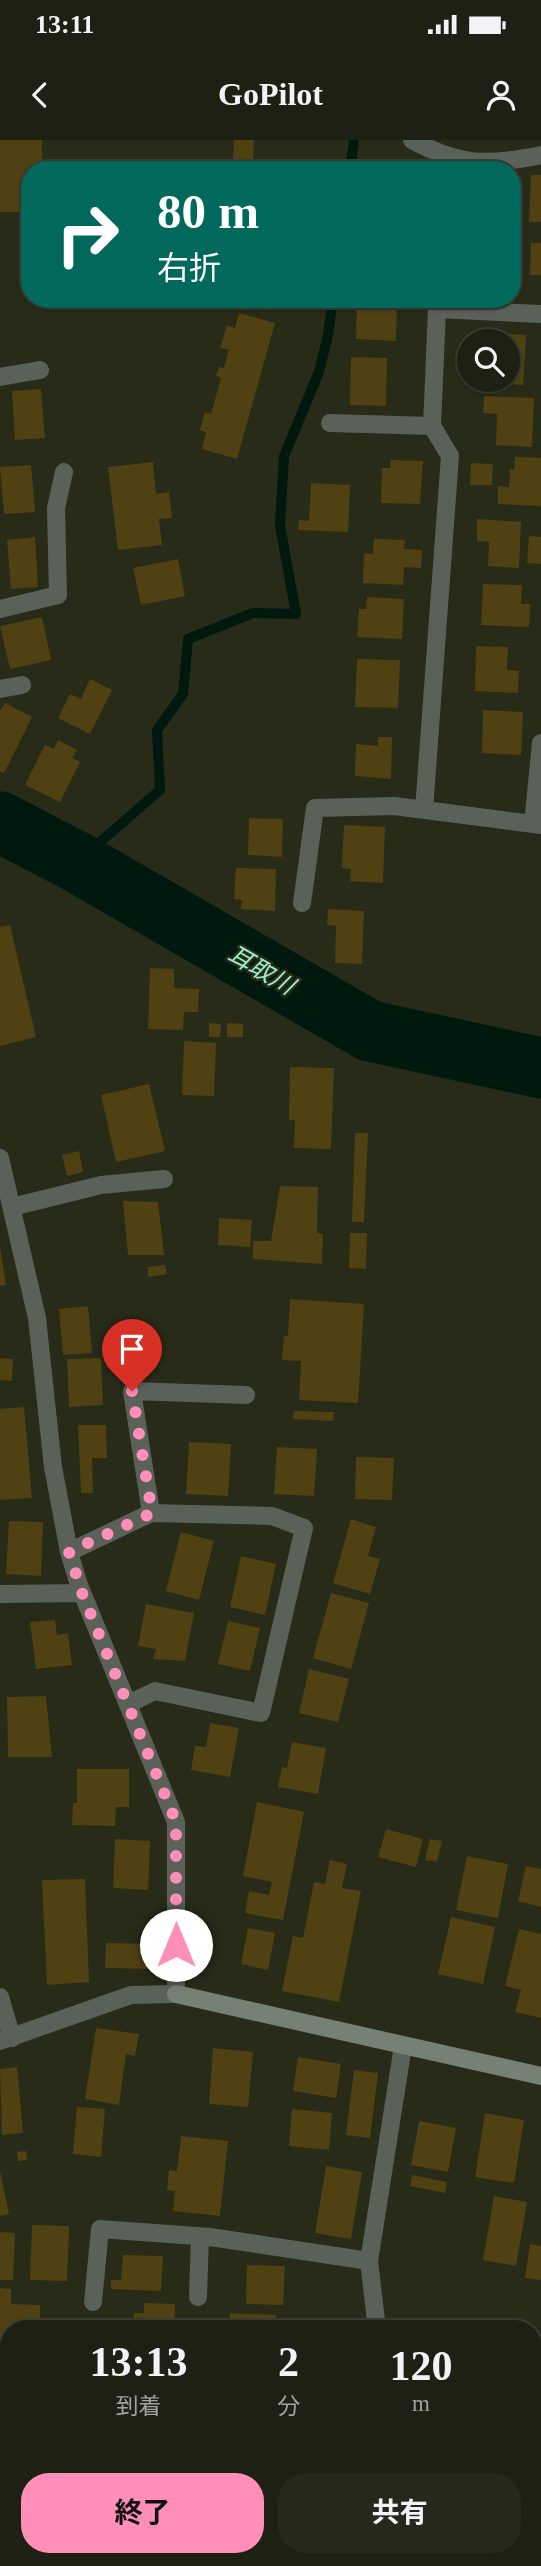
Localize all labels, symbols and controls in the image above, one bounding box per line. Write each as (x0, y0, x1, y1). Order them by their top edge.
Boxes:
text: 13:11 (35, 10, 94, 39)
icon: back (21, 76, 59, 114)
text: GoPilot (218, 76, 323, 112)
icon: person (482, 76, 520, 114)
text: 80 m (157, 184, 259, 239)
icon: right (42, 189, 133, 280)
text: 右折 (157, 250, 221, 286)
map controls (457, 329, 520, 392)
button: search (457, 329, 520, 392)
water label: 耳取川 (223, 941, 301, 1001)
pin (102, 1319, 162, 1391)
icon: arrive (113, 1330, 151, 1368)
position arrow (139, 1908, 213, 1982)
text: 13:13 (90, 2339, 188, 2385)
text: 2 (278, 2339, 299, 2385)
text: 120 (390, 2343, 453, 2389)
text: m (412, 2391, 430, 2416)
text: 到着 (116, 2394, 162, 2419)
text: 分 (277, 2394, 300, 2419)
button: 終了 (21, 2473, 264, 2553)
button: 共有 (278, 2473, 521, 2553)

